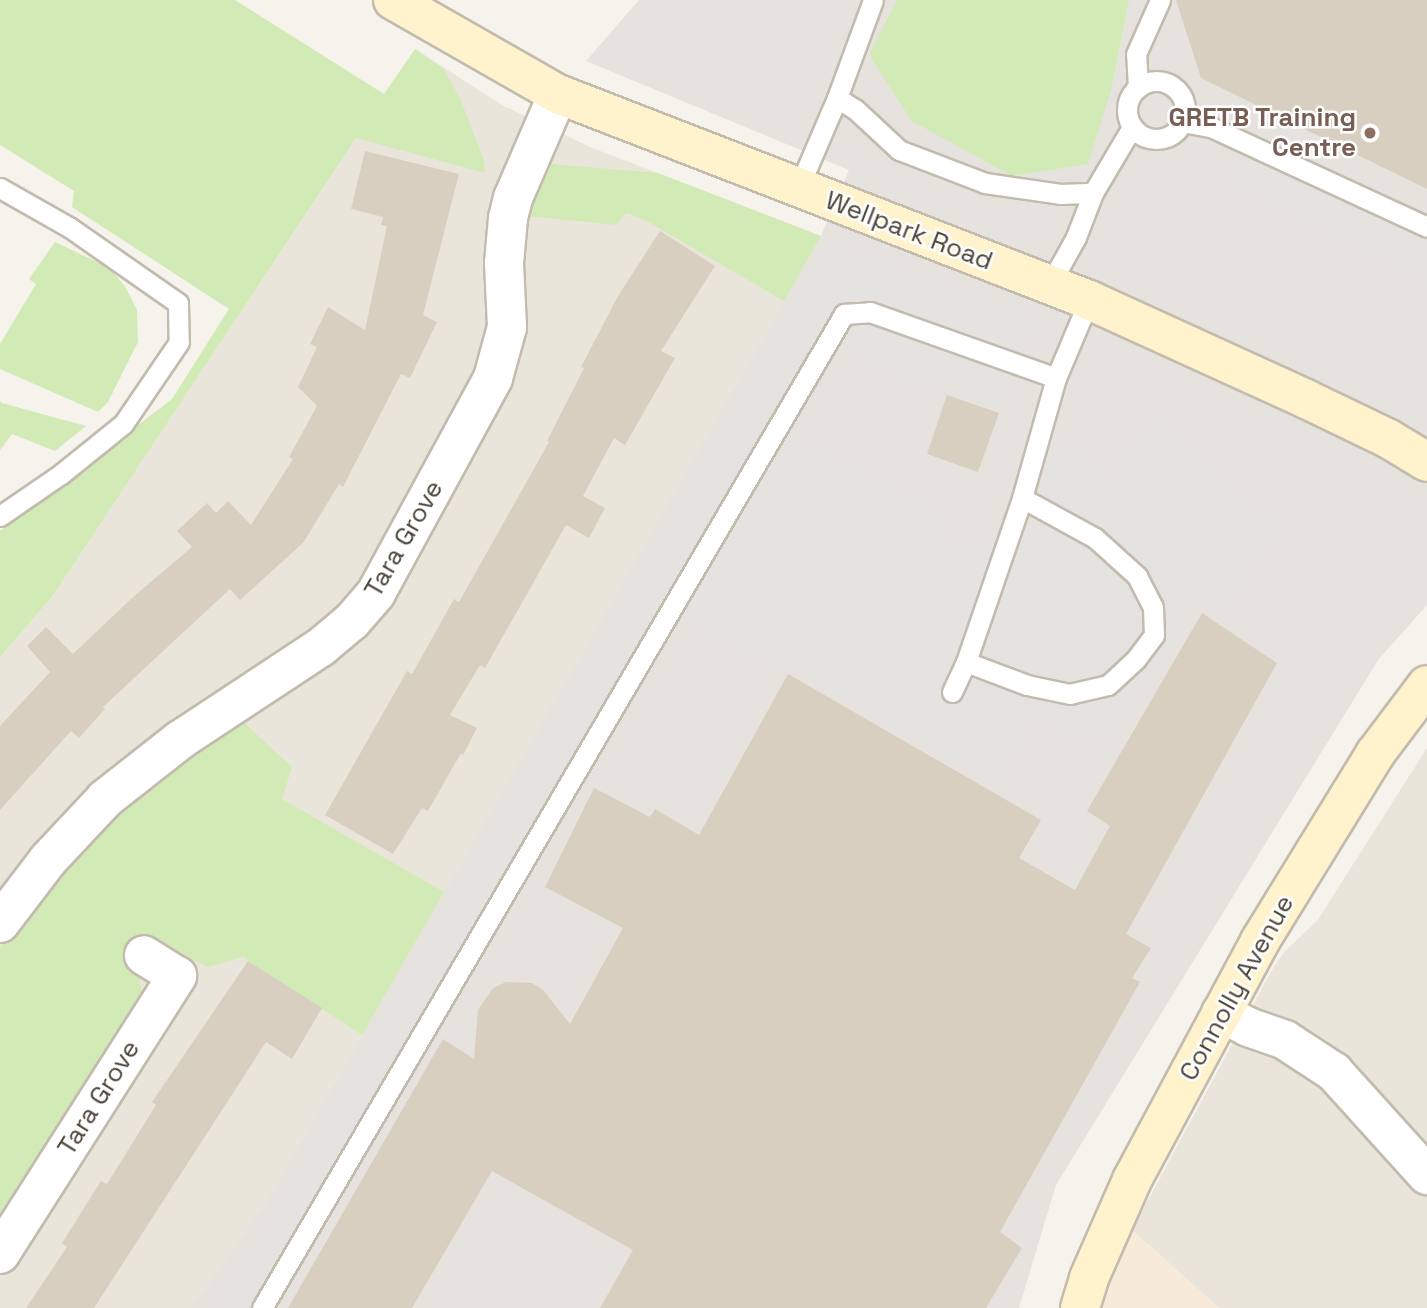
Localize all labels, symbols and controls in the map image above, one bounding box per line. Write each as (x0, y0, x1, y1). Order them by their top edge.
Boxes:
place label: GRETB Training Centre (1168, 102, 1356, 164)
marker: GRETB Training Centre (1362, 125, 1378, 141)
street label: Wellpark Road (821, 185, 997, 277)
street label: Tara Grove (358, 475, 450, 603)
street label: Connolly Avenue (1173, 890, 1301, 1086)
street label: Tara Grove (51, 1035, 147, 1161)

